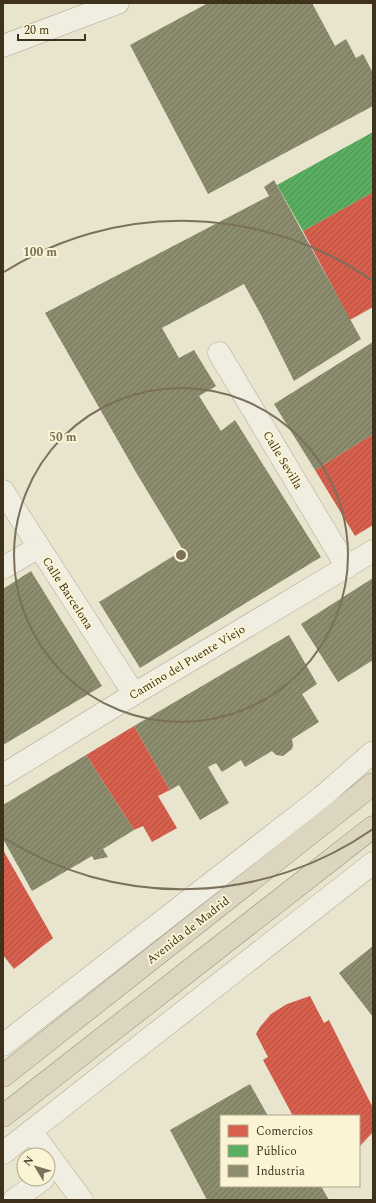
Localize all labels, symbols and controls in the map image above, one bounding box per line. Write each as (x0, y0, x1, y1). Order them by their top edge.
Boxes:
scale bar (18, 16, 85, 42)
text: 20 m (24, 21, 49, 40)
text: 100 m (23, 243, 57, 262)
street label: Calle Sevilla (258, 427, 308, 493)
text: 50 m (49, 428, 77, 447)
centre of rings (174, 548, 188, 562)
street label: Calle Barcelona (37, 553, 98, 633)
street label: Camino del Puente Viejo (125, 620, 249, 705)
street label: Avenida de Madrid (143, 892, 234, 969)
legend (220, 1115, 360, 1187)
text: Comercios (256, 1122, 313, 1141)
text: Público (256, 1142, 297, 1161)
north arrow (16, 1147, 56, 1187)
text: N (19, 1152, 38, 1170)
text: Industria (256, 1162, 305, 1181)

